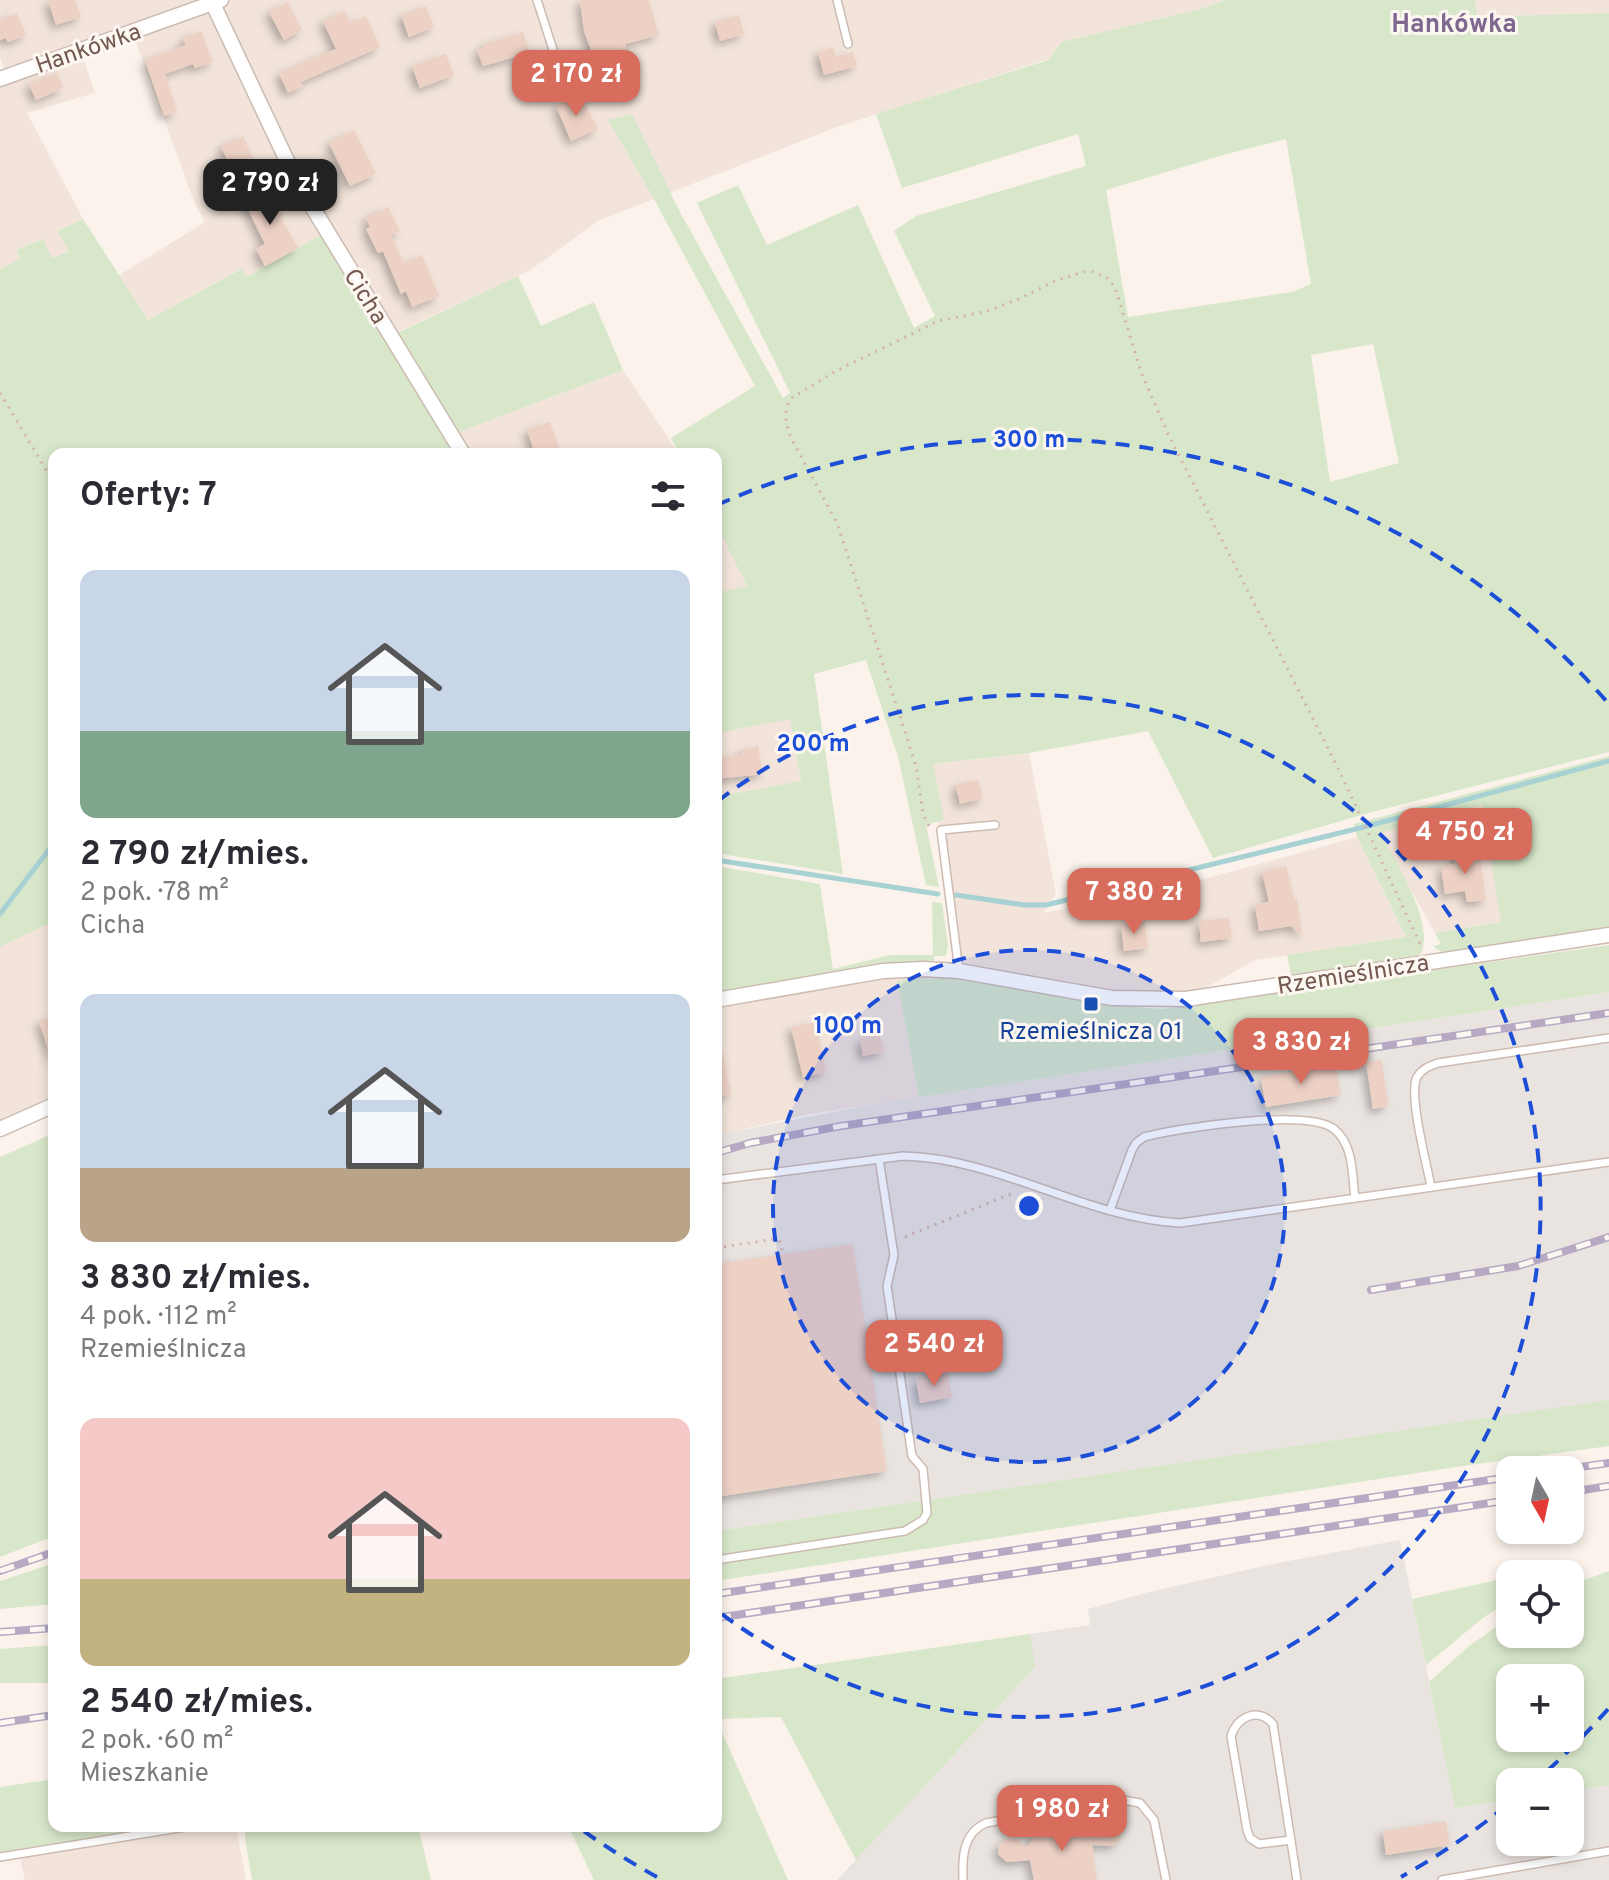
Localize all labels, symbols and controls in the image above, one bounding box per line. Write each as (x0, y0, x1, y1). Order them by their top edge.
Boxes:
district label: Hankówka (1391, 9, 1517, 42)
street label: Hankówka (32, 18, 145, 82)
pin: 2 170 zł (493, 50, 659, 118)
text: 2 170 zł (530, 59, 622, 92)
pin: 2 790 zł (187, 159, 353, 227)
text: 2 790 zł (221, 168, 319, 201)
street label: Cicha (336, 264, 393, 330)
text: 300 m (993, 426, 1065, 456)
icon: filters (646, 474, 690, 518)
text: Oferty: 7 (80, 475, 217, 518)
icon: home (313, 622, 457, 766)
text: 200 m (776, 730, 850, 760)
pin: 4 750 zł (1382, 808, 1548, 876)
text: 4 750 zł (1416, 817, 1514, 850)
text: 2 790 zł/mies. (80, 834, 309, 877)
pin: 7 380 zł (1051, 868, 1217, 936)
text: 2 pok. · 78 m² (80, 877, 229, 910)
text: 7 380 zł (1085, 877, 1183, 910)
text: Cicha (80, 910, 145, 943)
street label: Rzemieślnicza (1275, 949, 1431, 1003)
marker: Rzemieślnicza 01 (1082, 995, 1100, 1013)
text: 100 m (814, 1012, 882, 1042)
place label: Rzemieślnicza 01 (999, 1018, 1183, 1048)
pin: 3 830 zł (1218, 1018, 1384, 1086)
text: 3 830 zł (1252, 1027, 1350, 1060)
icon: home (313, 1046, 457, 1190)
centre of rings (1015, 1192, 1043, 1220)
text: 3 830 zł/mies. (80, 1258, 310, 1301)
text: 4 pok. · 112 m² (80, 1301, 237, 1334)
pin: 2 540 zł (851, 1320, 1017, 1388)
text: 2 540 zł (884, 1329, 984, 1362)
text: Rzemieślnicza (80, 1334, 246, 1367)
north arrow (1496, 1456, 1584, 1544)
map controls (1496, 1456, 1584, 1856)
icon: home (313, 1470, 457, 1614)
button: locate (1496, 1560, 1584, 1648)
button: + (1496, 1664, 1584, 1752)
text: 2 540 zł/mies. (80, 1682, 313, 1725)
text: 2 pok. · 60 m² (80, 1725, 233, 1758)
text: Mieszkanie (80, 1758, 209, 1791)
button: − (1496, 1768, 1584, 1856)
pin: 1 980 zł (979, 1785, 1145, 1853)
text: 1 980 zł (1015, 1794, 1109, 1827)

